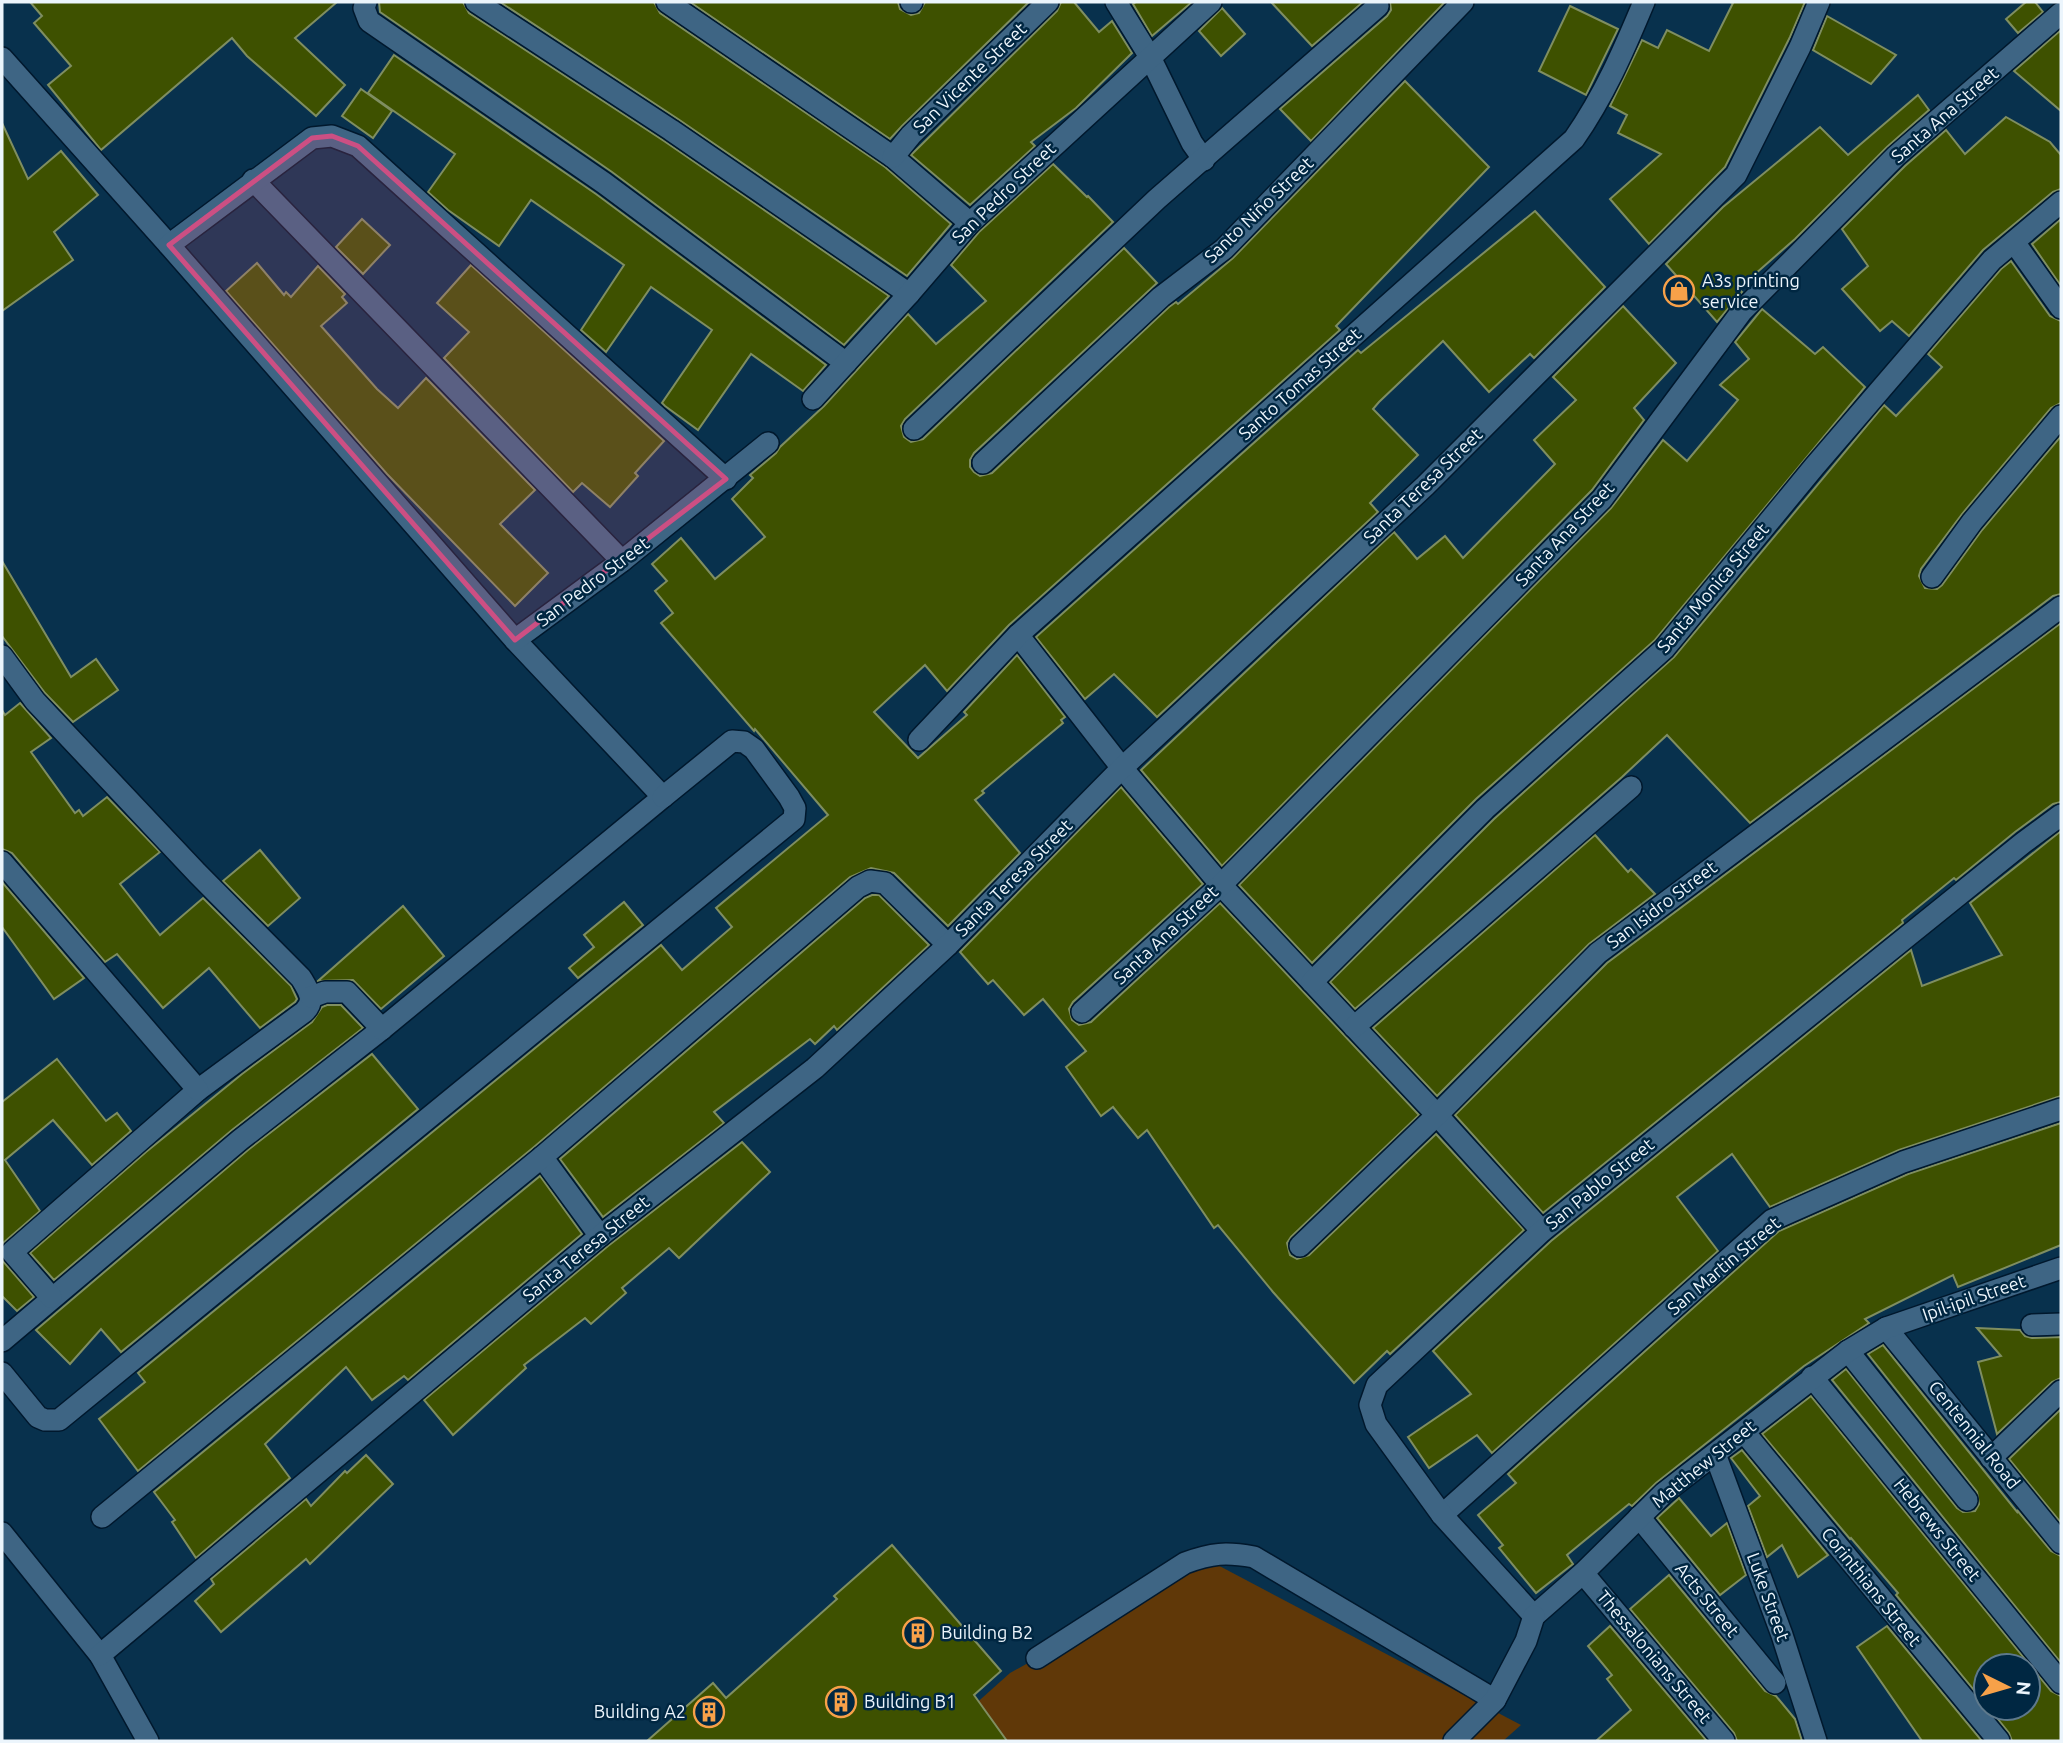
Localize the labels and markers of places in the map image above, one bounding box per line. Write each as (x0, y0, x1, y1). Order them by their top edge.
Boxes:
place label: A3s printing service (1702, 270, 1800, 311)
shop icon: A3s printing service (1662, 274, 1696, 308)
building icon: Building B2 (901, 1616, 935, 1650)
place label: Building B2 (941, 1622, 1033, 1642)
building icon: Building B1 (824, 1685, 858, 1719)
place label: Building B1 (864, 1691, 956, 1711)
building icon: Building A2 (692, 1695, 726, 1729)
place label: Building A2 (594, 1701, 686, 1721)

